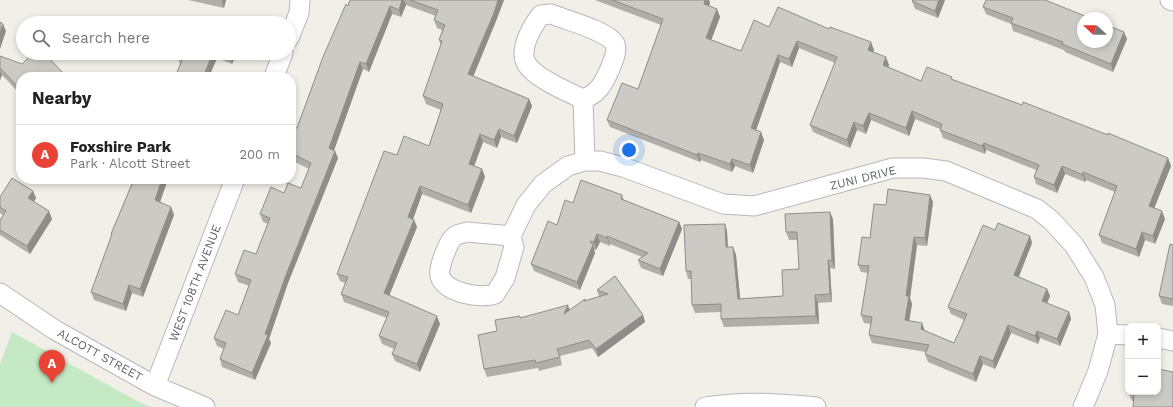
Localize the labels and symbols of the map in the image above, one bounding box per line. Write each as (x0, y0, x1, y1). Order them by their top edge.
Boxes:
north arrow (1077, 12, 1113, 48)
your location (619, 140, 639, 160)
street label: ZUNI DRIVE (828, 163, 898, 193)
street label: WEST 108TH AVENUE (166, 222, 224, 343)
street label: ALCOTT STREET (55, 326, 145, 384)
pin: A (39, 350, 65, 383)

